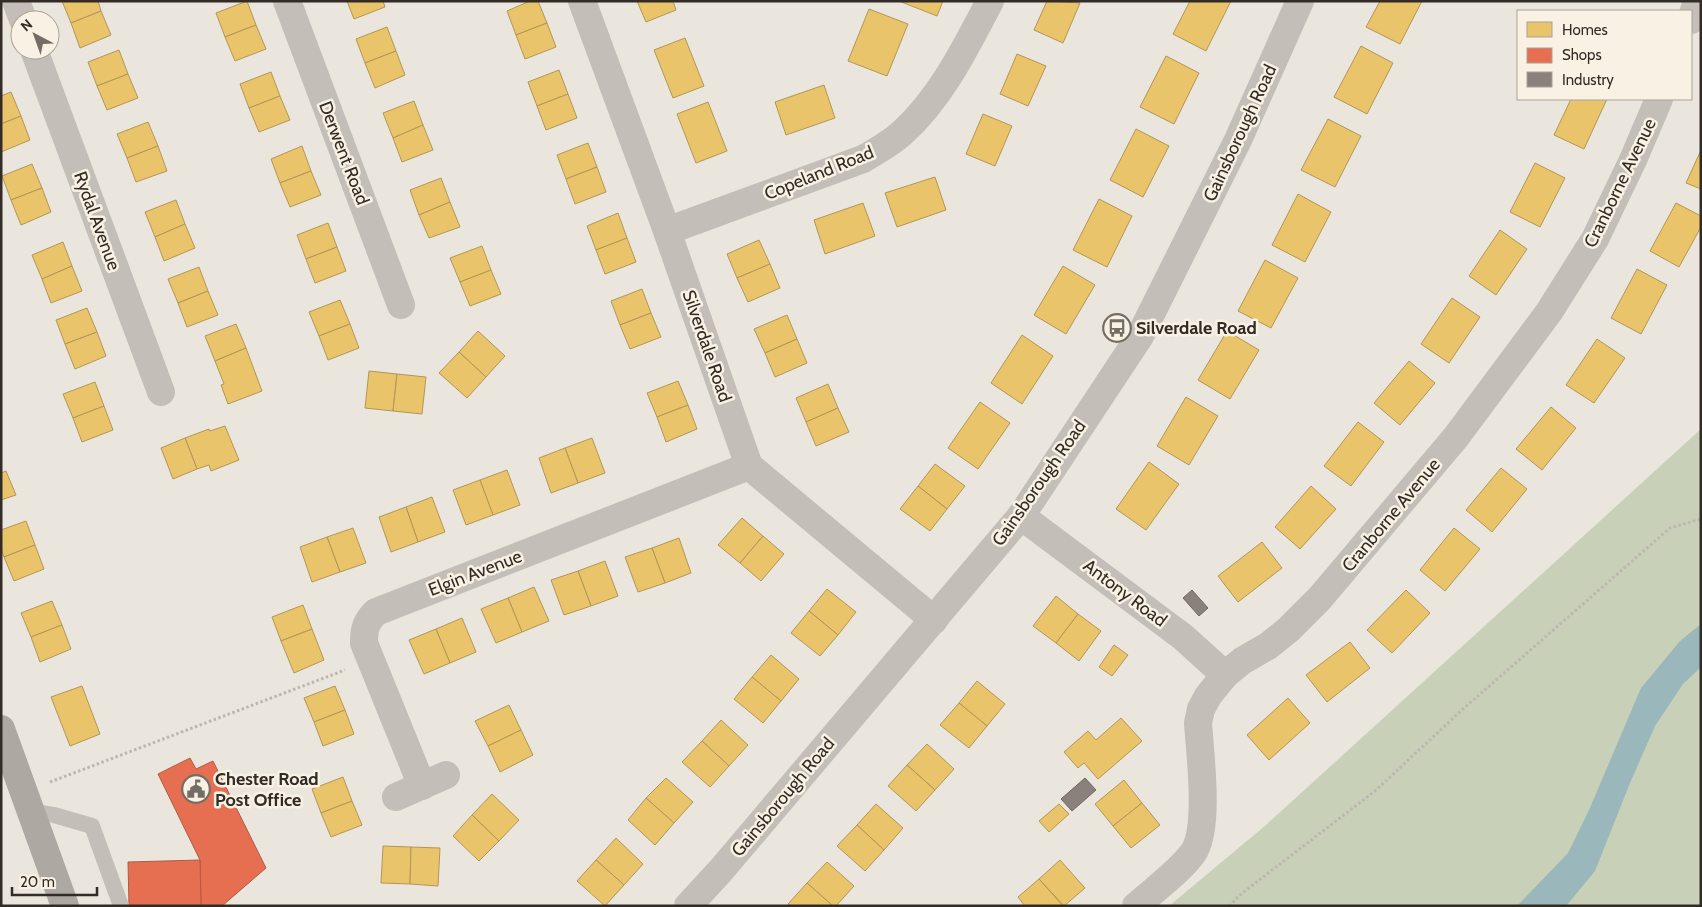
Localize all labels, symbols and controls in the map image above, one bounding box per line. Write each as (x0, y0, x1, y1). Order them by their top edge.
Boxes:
north arrow (10, 10, 60, 60)
legend (1517, 10, 1692, 100)
text: N (17, 15, 36, 35)
text: Homes (1562, 21, 1608, 39)
text: Shops (1562, 46, 1602, 64)
street label: Gainsborough Road (1199, 61, 1281, 205)
text: Industry (1562, 71, 1614, 89)
street label: Derwent Road (314, 98, 374, 208)
street label: Cranborne Avenue (1579, 115, 1661, 251)
street label: Copeland Road (761, 141, 877, 205)
street label: Rydal Avenue (69, 169, 125, 273)
street label: Silverdale Road (678, 287, 736, 405)
bus stop icon: Silverdale Road (1102, 313, 1132, 343)
place label: Silverdale Road (1136, 317, 1257, 339)
street label: Gainsborough Road (987, 416, 1091, 550)
street label: Cranborne Avenue (1337, 454, 1445, 576)
street label: Elgin Avenue (425, 545, 525, 601)
street label: Antony Road (1079, 554, 1171, 632)
street label: Gainsborough Road (727, 733, 839, 861)
place label: Chester Road Post Office (215, 768, 319, 811)
public building icon: Chester Road Post Office (181, 774, 211, 804)
scale bar (12, 864, 98, 896)
text: 20 m (20, 873, 55, 891)

